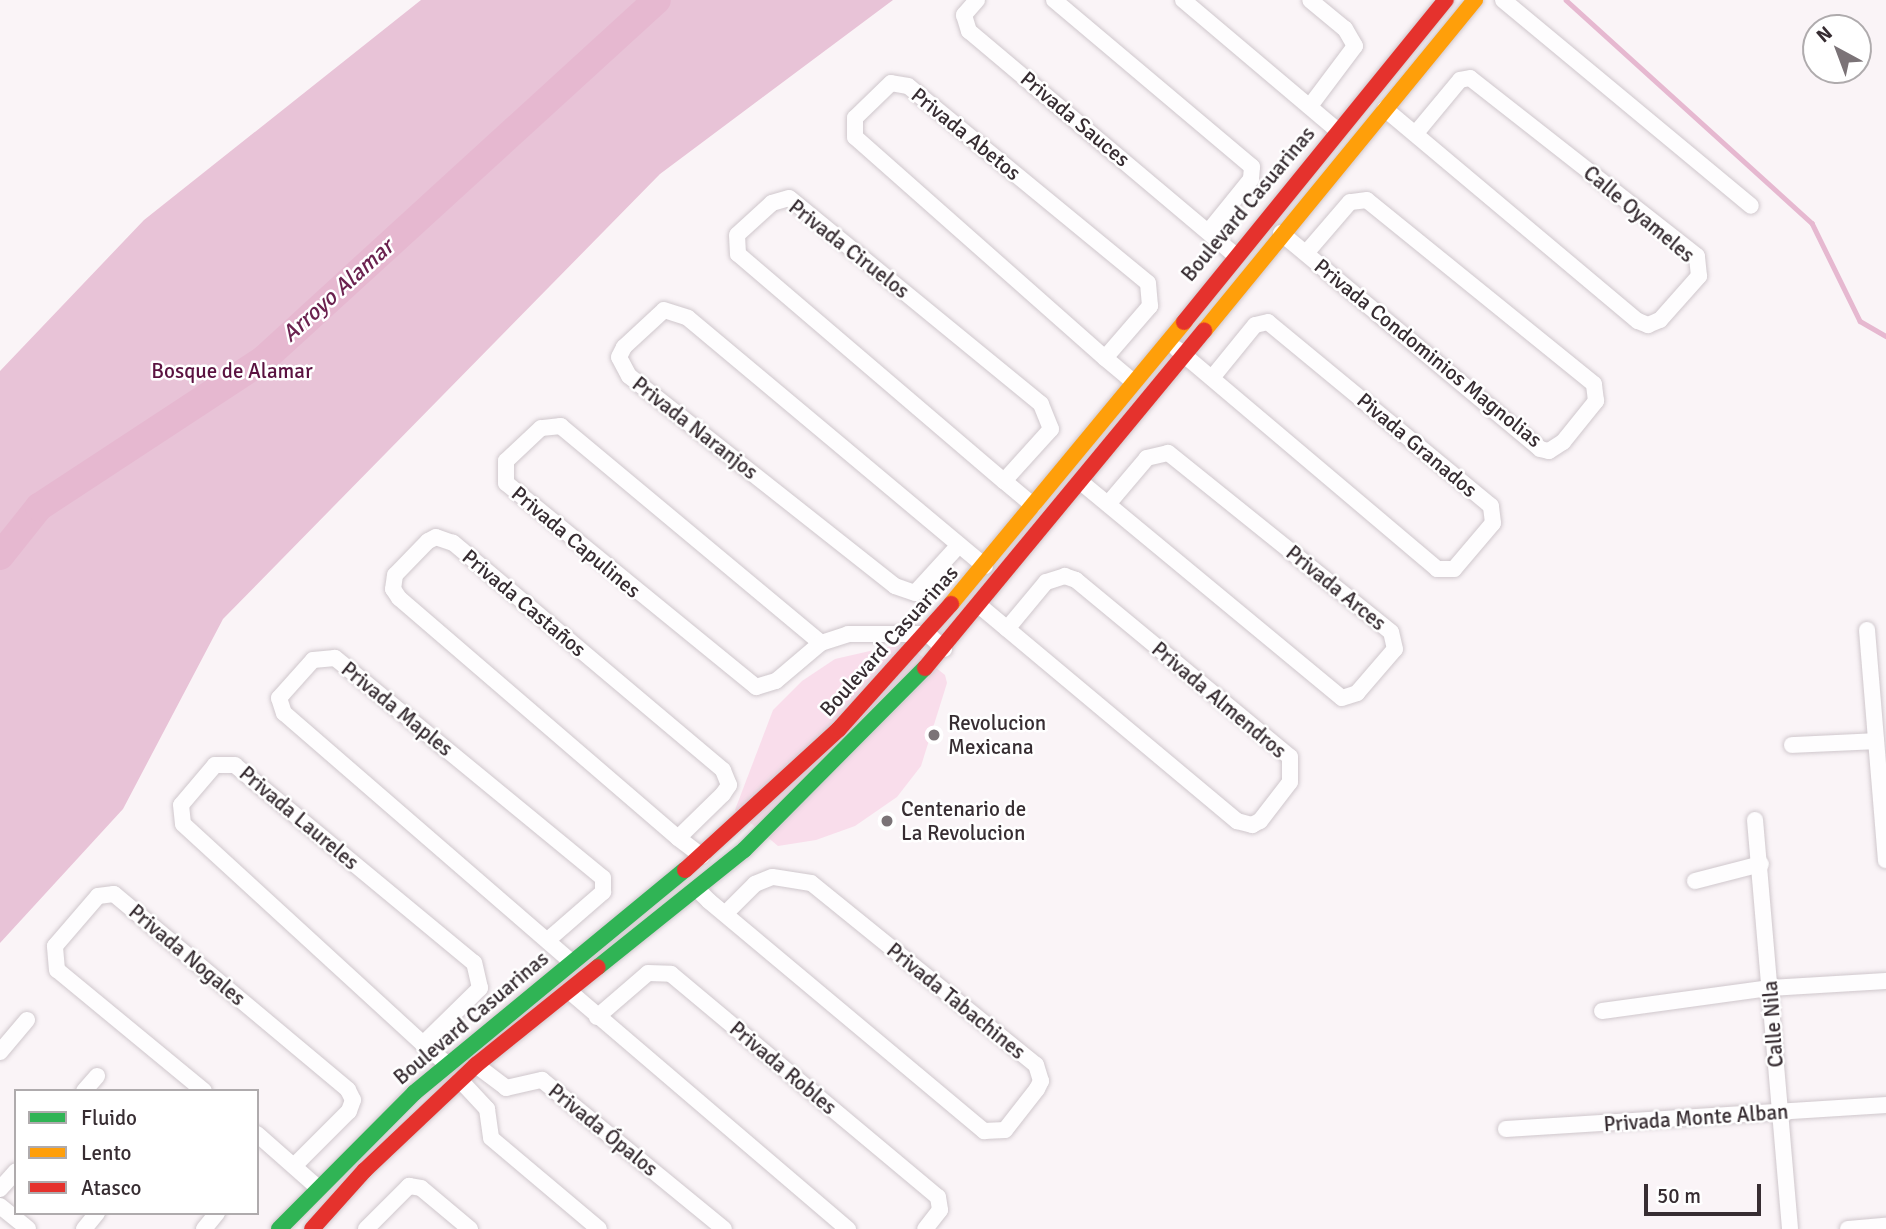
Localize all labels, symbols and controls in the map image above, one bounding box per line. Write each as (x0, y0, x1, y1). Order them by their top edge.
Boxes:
north arrow (1802, 14, 1872, 84)
text: N (1812, 21, 1837, 48)
street label: Privada Sauces (1015, 66, 1135, 172)
street label: Privada Abetos (906, 82, 1026, 186)
street label: Boulevard Casuarinas (1176, 121, 1320, 287)
street label: Calle Oyameles (1578, 160, 1700, 268)
street label: Privada Ciruelos (784, 194, 914, 304)
water label: Arroyo Alamar (277, 234, 399, 348)
street label: Privada Condominios Magnolias (1309, 253, 1547, 453)
park label: Bosque de Alamar (151, 358, 313, 384)
street label: Privada Naranjos (627, 371, 763, 485)
street label: Pivada Granados (1352, 388, 1482, 502)
street label: Privada Capulines (506, 481, 646, 603)
street label: Privada Arces (1281, 540, 1391, 636)
street label: Privada Castaños (457, 544, 591, 662)
street label: Boulevard Casuarinas (815, 560, 963, 722)
street label: Privada Almendros (1147, 636, 1291, 764)
street label: Privada Maples (336, 656, 458, 762)
place label: Revolucion Mexicana (948, 710, 1046, 760)
marker: Revolucion Mexicana (926, 727, 942, 743)
street label: Privada Laureles (234, 761, 364, 875)
place label: Centenario de La Revolucion (901, 796, 1026, 846)
marker: Centenario de La Revolucion (879, 813, 895, 829)
street label: Privada Nogales (124, 899, 250, 1011)
street label: Privada Tabachines (882, 937, 1030, 1065)
street label: Boulevard Casuarinas (388, 946, 554, 1090)
street label: Calle Nila (1757, 980, 1789, 1068)
street label: Privada Robles (724, 1016, 842, 1120)
street label: Privada Ópalos (543, 1078, 663, 1182)
legend (14, 1089, 259, 1215)
street label: Privada Monte Alban (1603, 1099, 1789, 1137)
text: Fluido (81, 1105, 137, 1131)
text: Lento (81, 1140, 131, 1166)
scale bar (1648, 1170, 1765, 1214)
text: Atasco (81, 1175, 141, 1201)
text: 50 m (1657, 1183, 1701, 1209)

